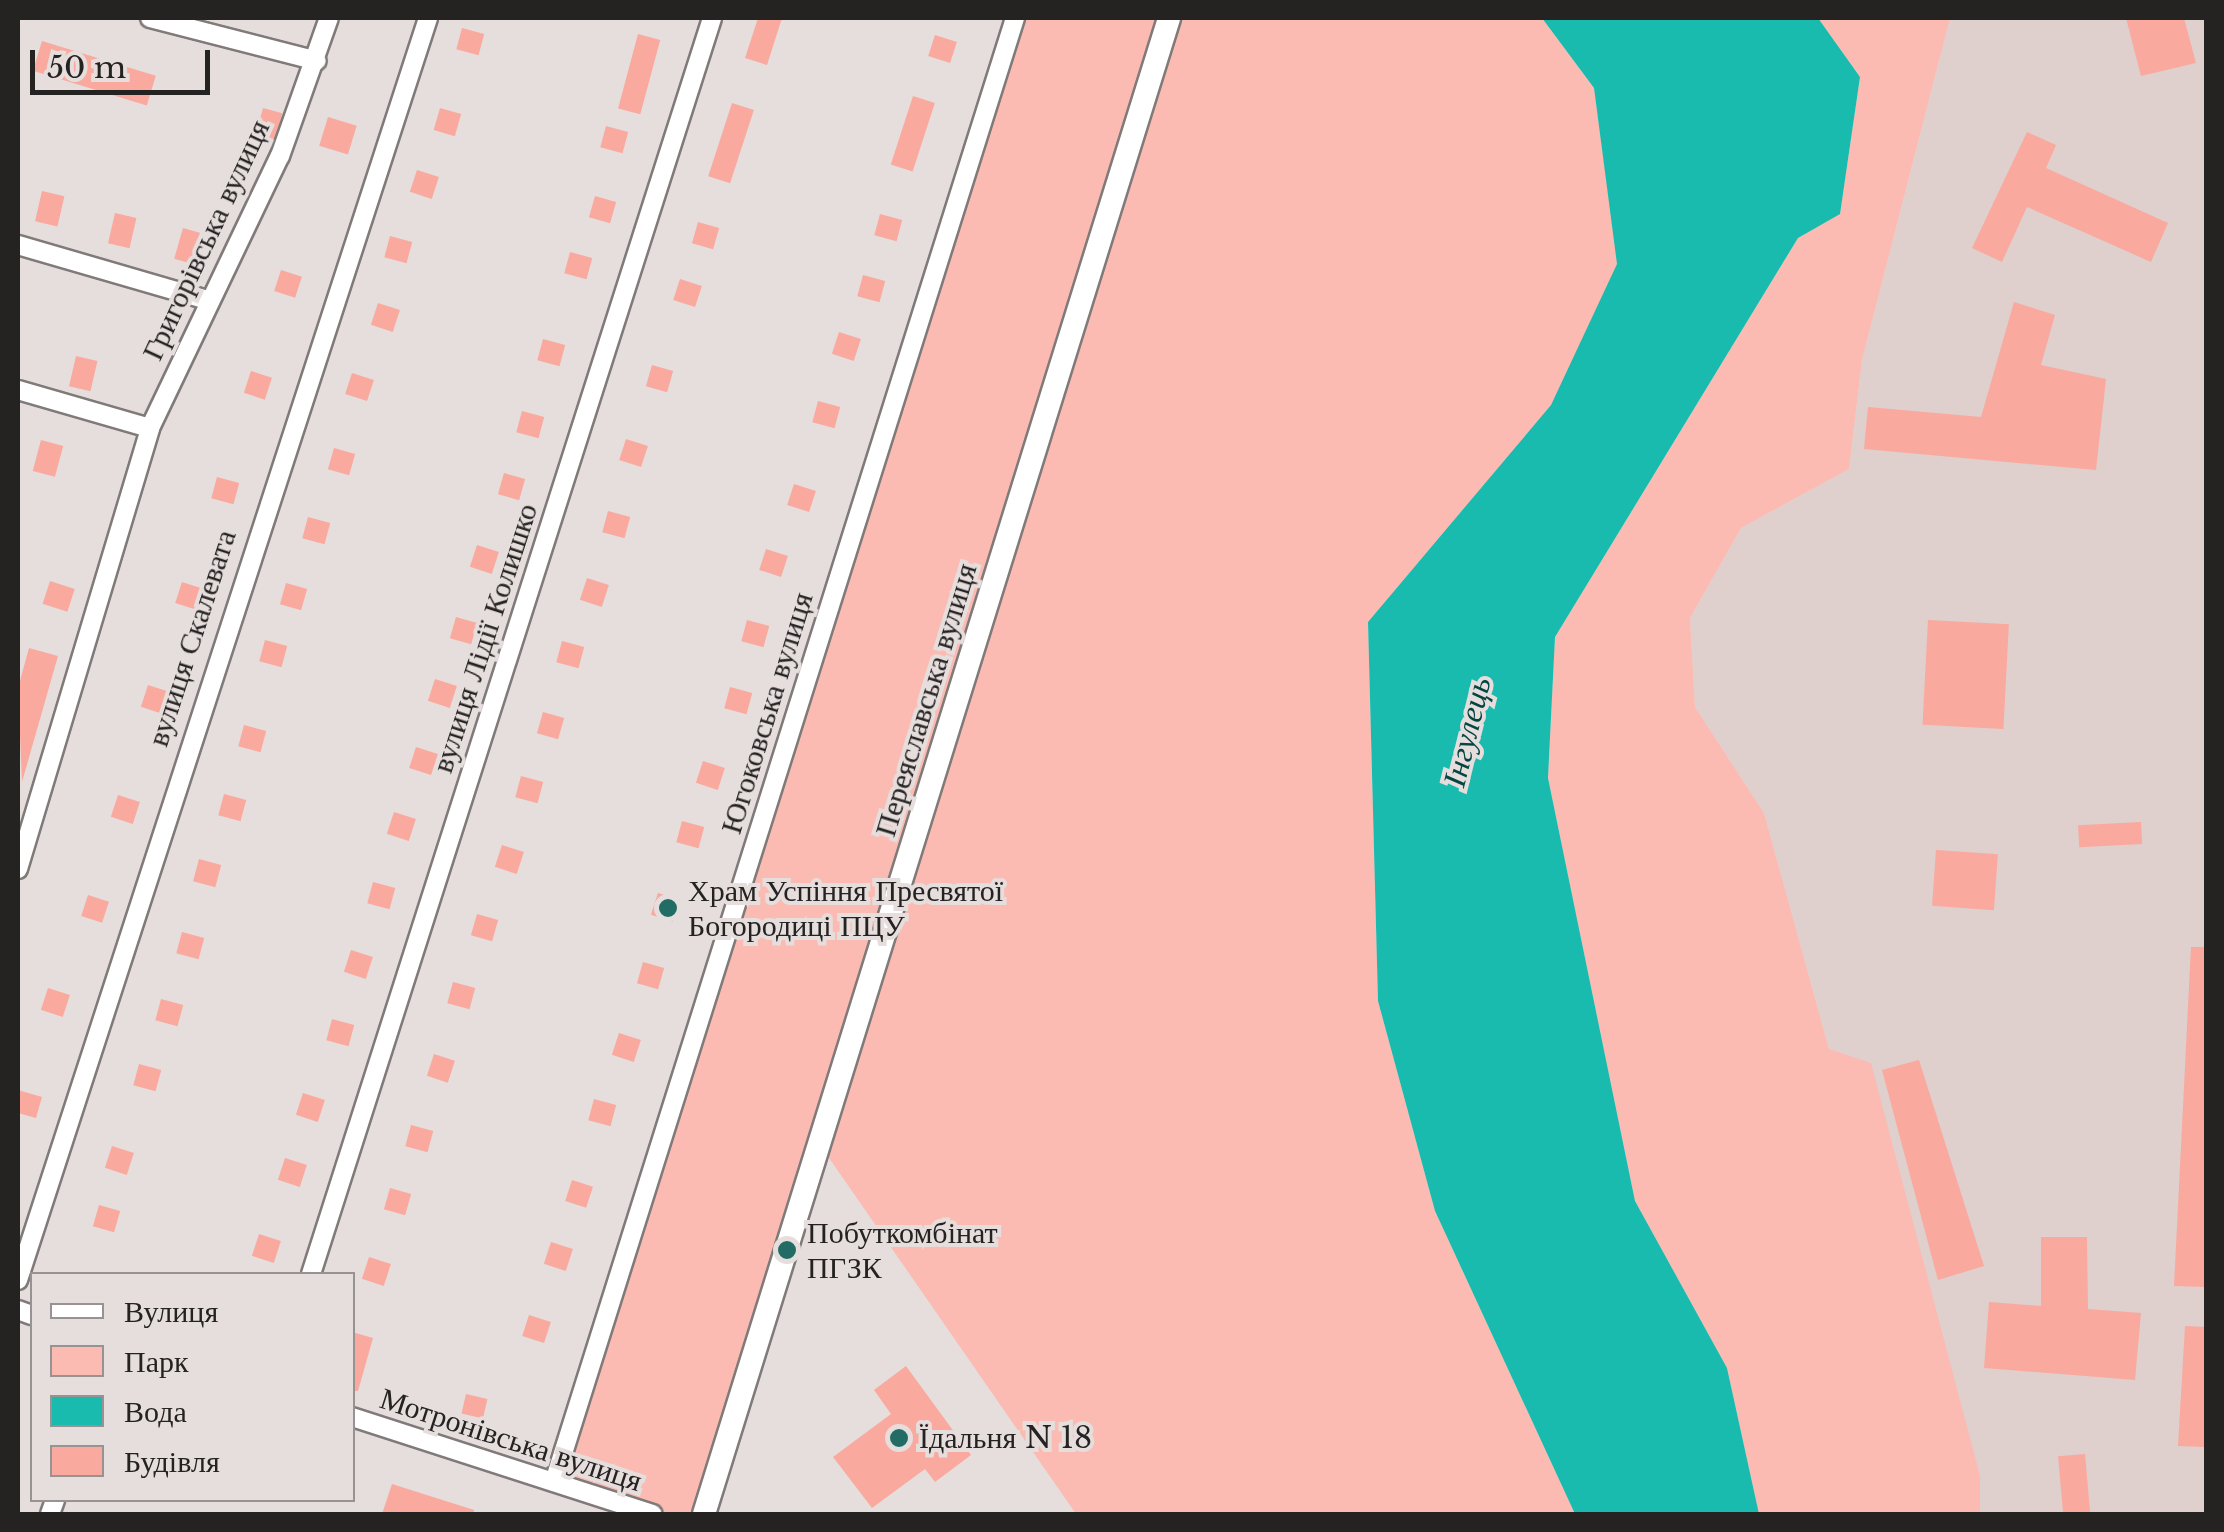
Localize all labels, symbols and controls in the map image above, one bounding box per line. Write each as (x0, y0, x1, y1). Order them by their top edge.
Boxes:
scale bar (35, 30, 215, 92)
text: 50 m (47, 49, 126, 86)
street label: Григорівська вулиця (135, 114, 277, 366)
street label: вулиця Лідії Колишко (424, 499, 546, 777)
street label: вулиця Скалевата (140, 525, 244, 751)
street label: Переяславська вулиця (867, 559, 985, 841)
street label: Югоковська вулиця (713, 588, 821, 838)
water label: Інгулець (1435, 673, 1499, 791)
place label: Храм Успіння Пресвятої Богородиці ПЦУ (688, 873, 1003, 944)
marker: Храм Успіння Пресвятої Богородиці ПЦУ (657, 897, 679, 919)
place label: Побуткомбінат ПГЗК (807, 1215, 998, 1286)
marker: Побуткомбінат ПГЗК (776, 1239, 798, 1261)
legend (30, 1272, 355, 1502)
text: Вулиця (124, 1293, 218, 1330)
text: Парк (124, 1343, 189, 1380)
street label: Мотронівська вулиця (376, 1381, 646, 1499)
text: Вода (124, 1393, 187, 1430)
place label: Їдальня N 18 (919, 1420, 1092, 1456)
marker: Їдальня N 18 (888, 1427, 910, 1449)
text: Будівля (124, 1443, 220, 1480)

